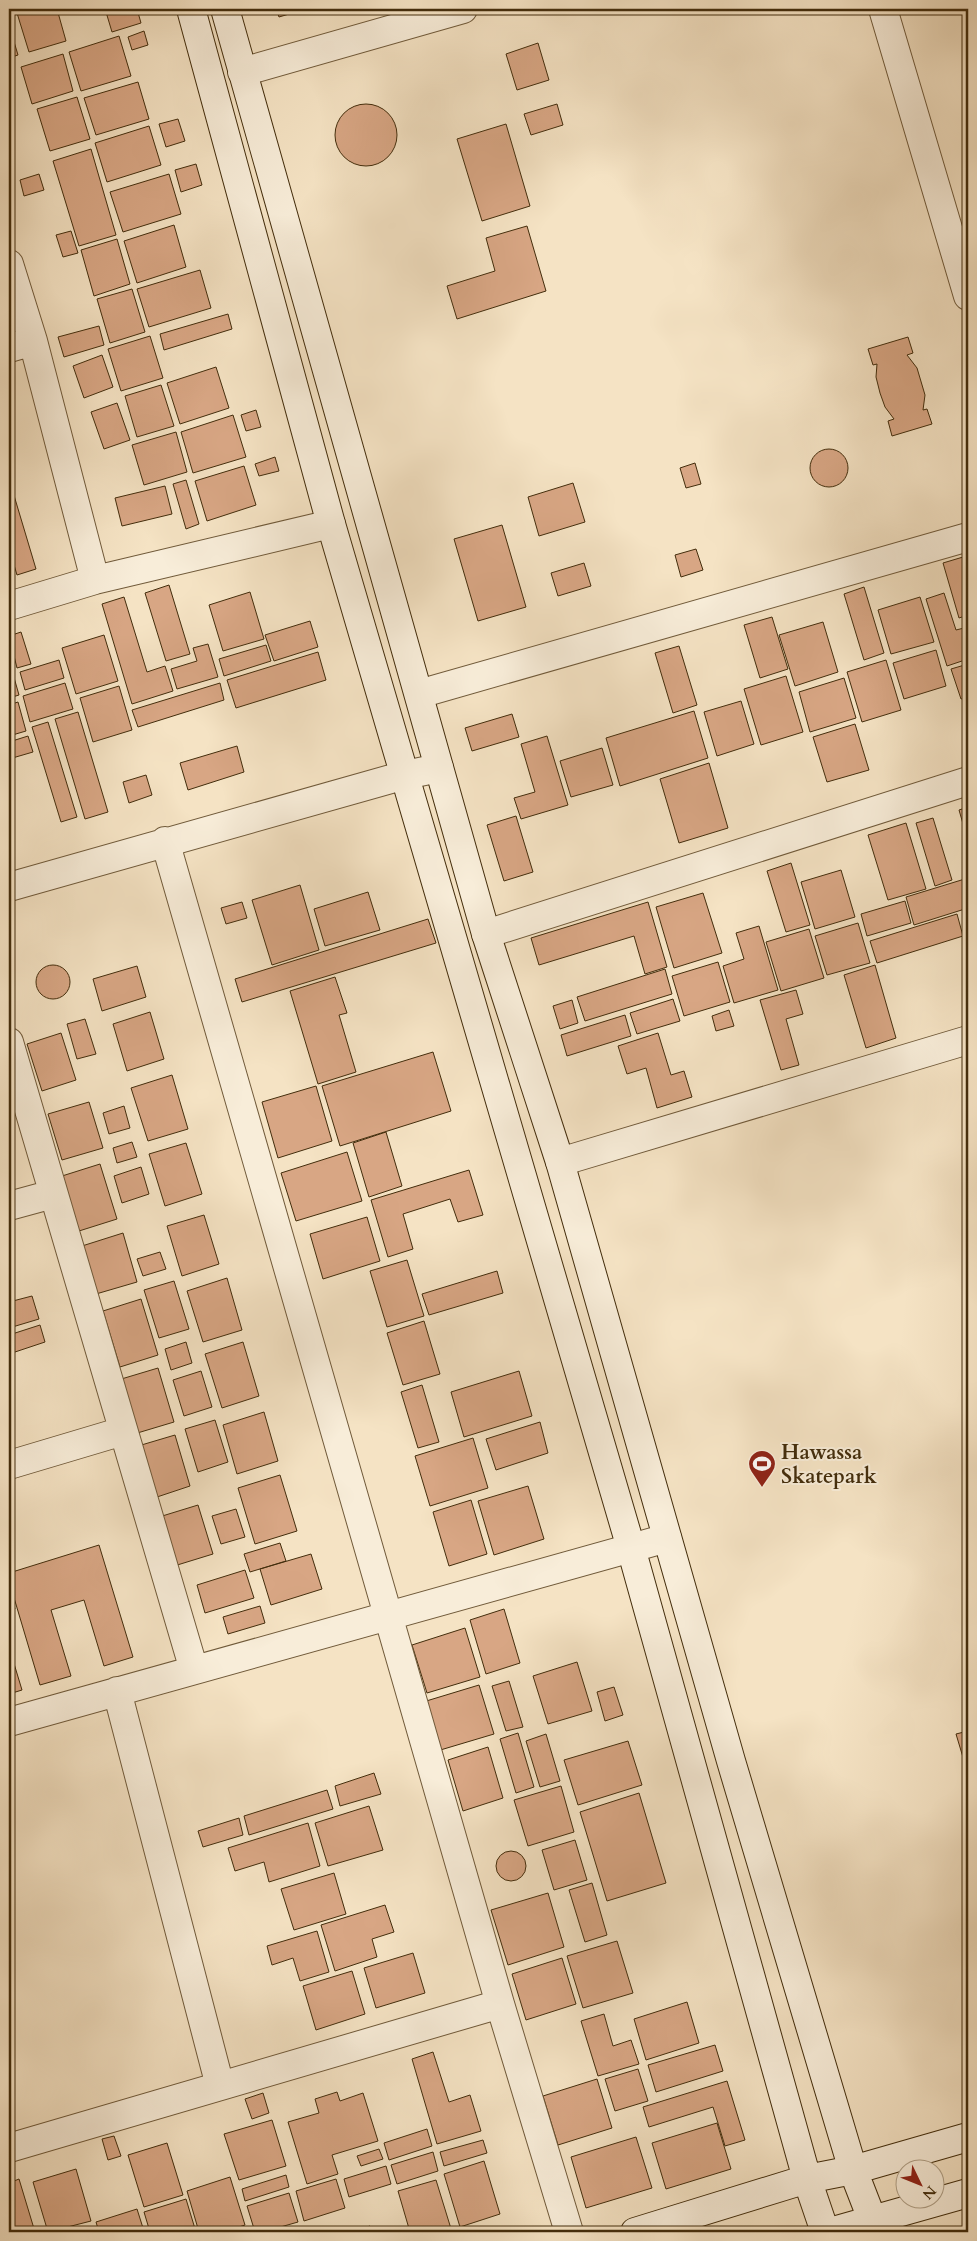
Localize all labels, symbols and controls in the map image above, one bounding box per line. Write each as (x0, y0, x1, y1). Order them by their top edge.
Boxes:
place label: Hawassa Skatepark (781, 1438, 877, 1491)
sports icon: Hawassa Skatepark (747, 1449, 777, 1488)
north arrow (894, 2158, 944, 2208)
text: N (918, 2182, 940, 2203)

